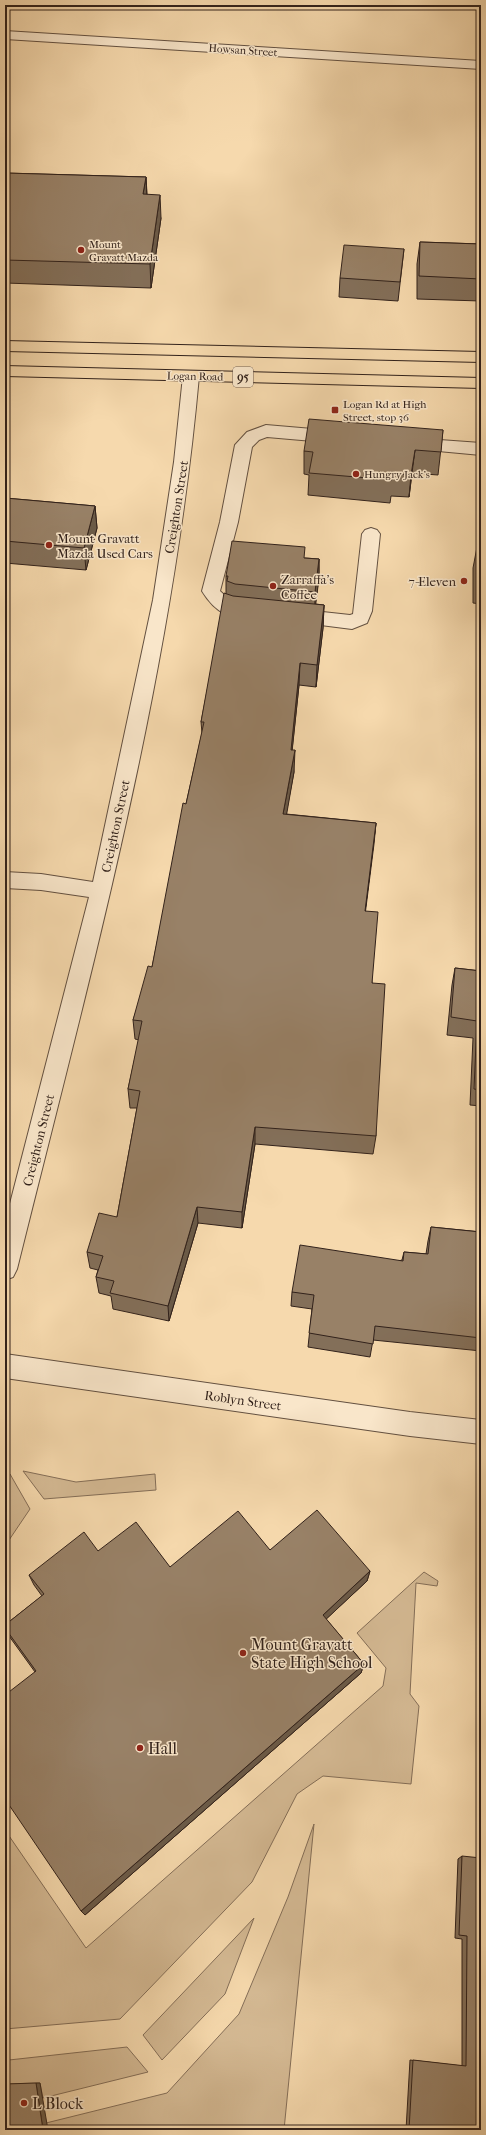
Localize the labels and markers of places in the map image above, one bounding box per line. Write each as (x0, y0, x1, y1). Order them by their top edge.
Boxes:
place label: Mount Gravatt Mazda (89, 238, 159, 264)
marker: Mount Gravatt Mazda (76, 245, 86, 255)
place label: Logan Rd at High Street, stop 36 (343, 398, 427, 424)
marker: Logan Rd at High Street, stop 36 (330, 405, 340, 415)
place label: Hungry Jack's (364, 468, 430, 481)
marker: Hungry Jack's (351, 469, 361, 479)
place label: Mount Gravatt Mazda Used Cars (57, 531, 153, 561)
marker: Mount Gravatt Mazda Used Cars (44, 540, 54, 550)
place label: Zarraffa's Coffee (281, 572, 334, 602)
place label: 7-Eleven (408, 574, 456, 589)
marker: 7-Eleven (459, 576, 469, 586)
marker: Zarraffa's Coffee (268, 581, 278, 591)
place label: Mount Gravatt State High School (251, 1635, 373, 1672)
marker: Mount Gravatt State High School (238, 1648, 248, 1658)
place label: Hall (148, 1739, 177, 1758)
marker: Hall (135, 1743, 145, 1753)
place label: L Block (32, 2094, 84, 2113)
marker: L Block (19, 2098, 29, 2108)

